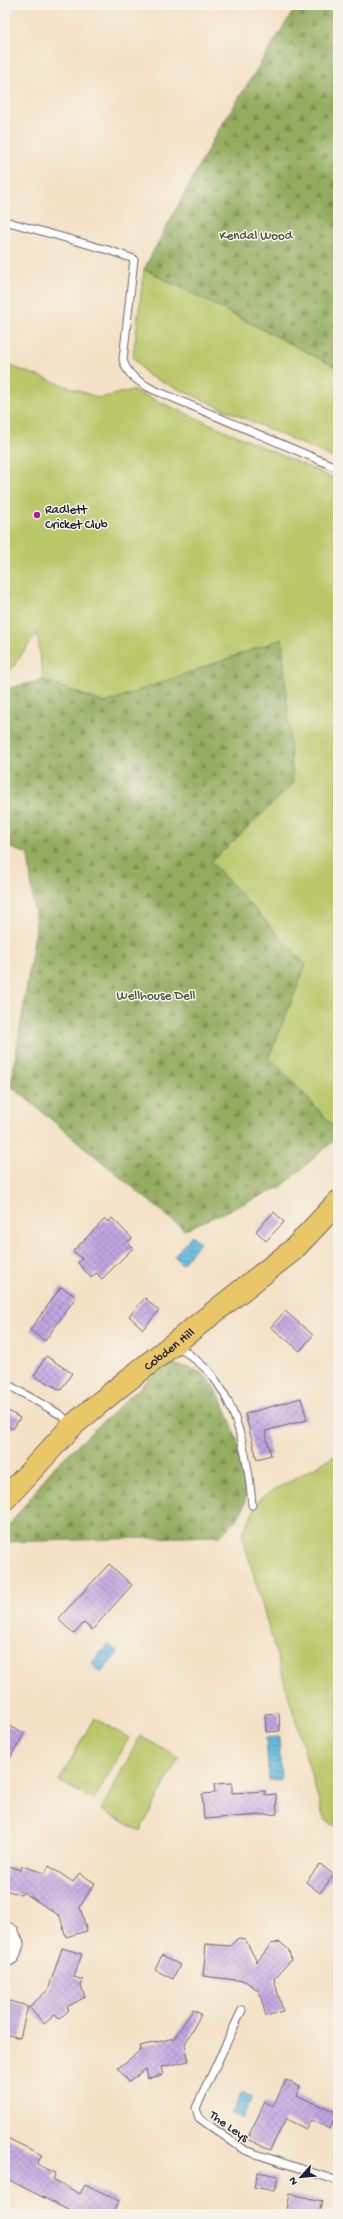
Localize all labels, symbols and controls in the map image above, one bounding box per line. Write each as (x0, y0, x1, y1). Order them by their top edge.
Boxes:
park label: Kendal Wood (220, 229, 294, 244)
place label: Radlett Cricket Club (45, 503, 108, 533)
marker: Radlett Cricket Club (32, 510, 42, 520)
park label: Wellhouse Dell (117, 989, 196, 1004)
street label: Cobden Hill (142, 1325, 198, 1375)
street label: The Leys (205, 2108, 252, 2147)
north arrow (281, 2157, 321, 2197)
text: N (287, 2175, 301, 2187)

